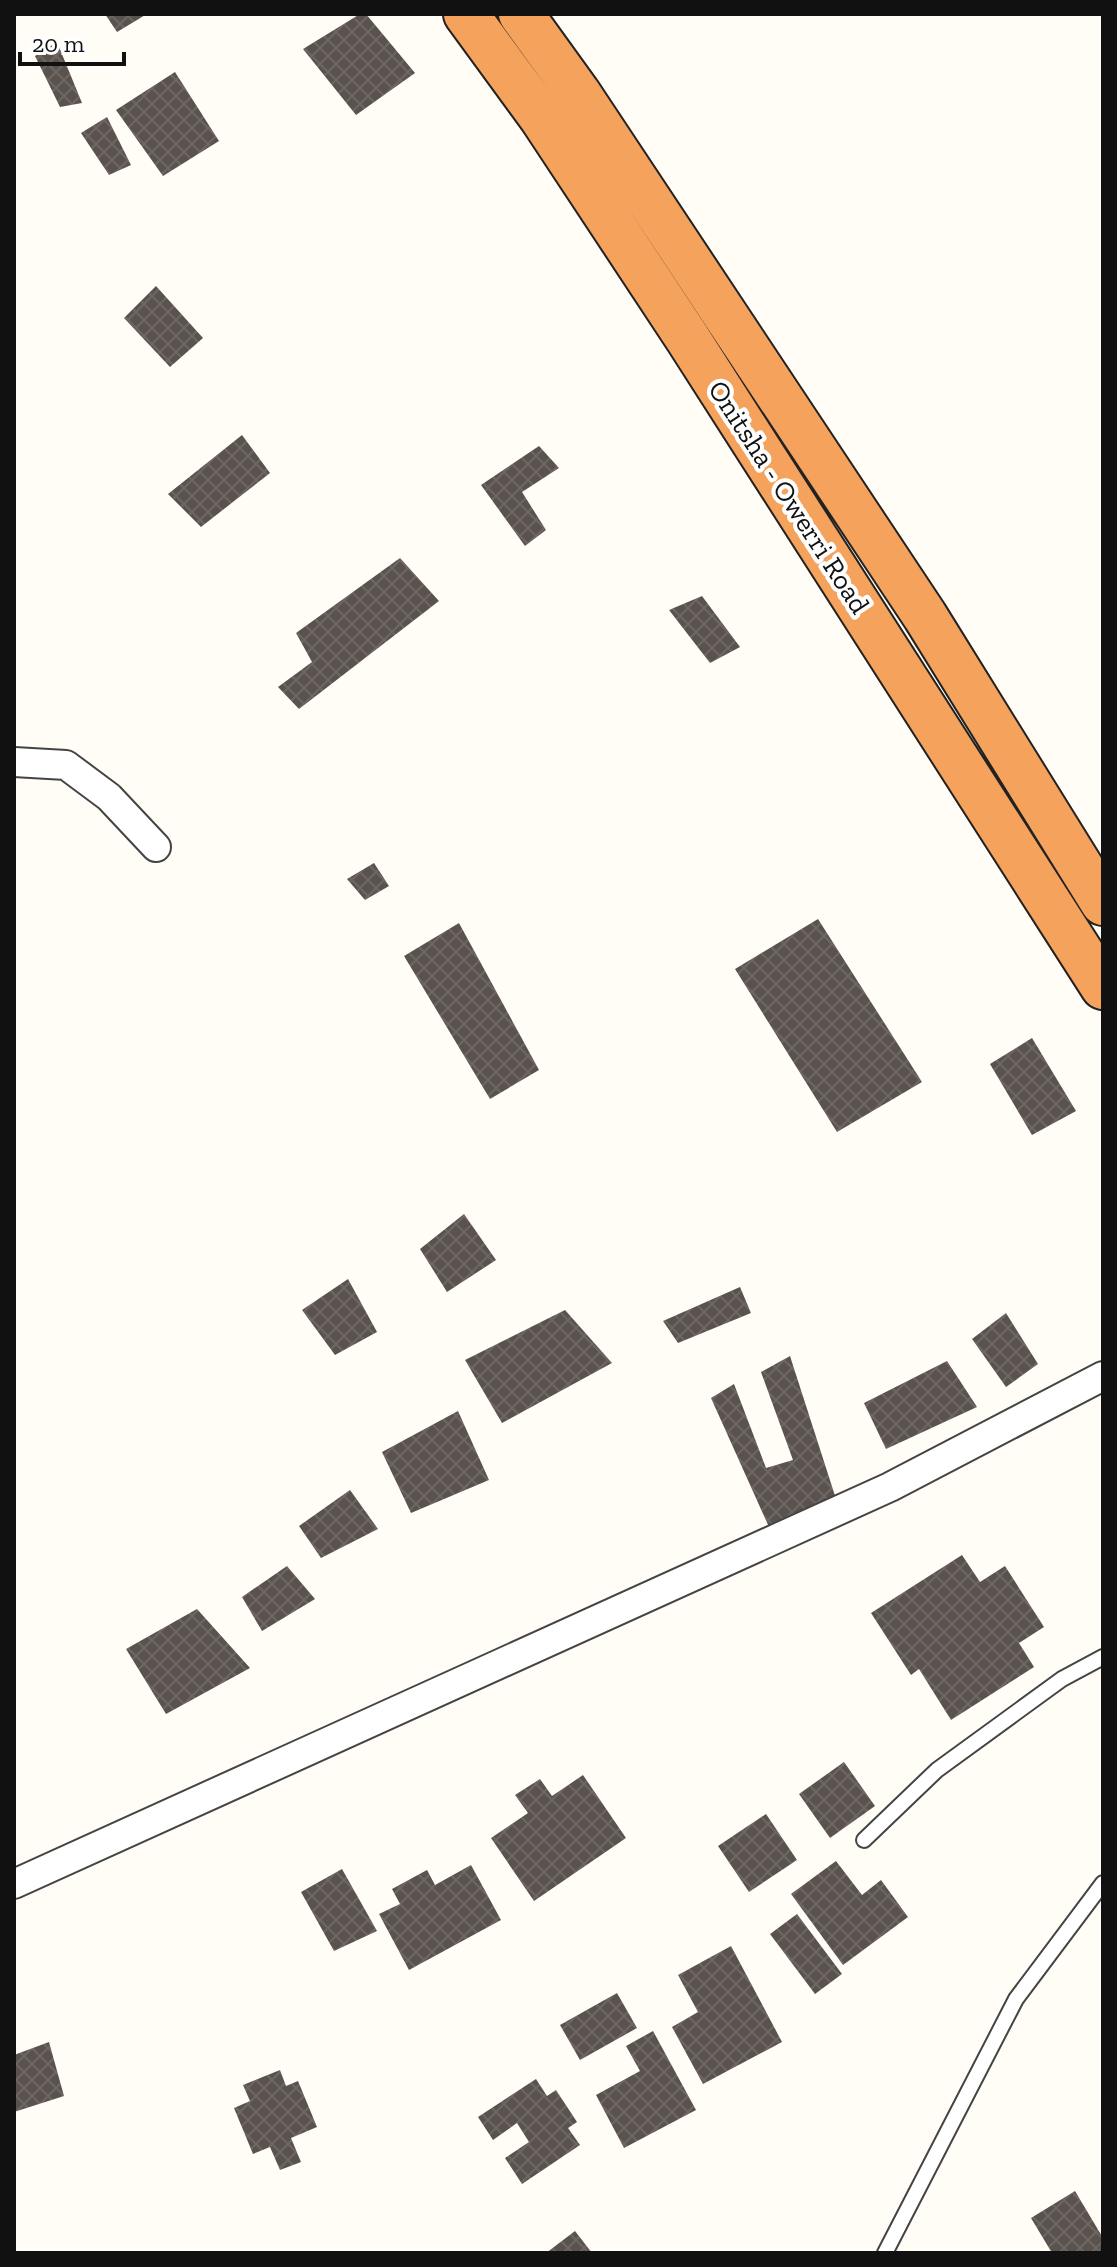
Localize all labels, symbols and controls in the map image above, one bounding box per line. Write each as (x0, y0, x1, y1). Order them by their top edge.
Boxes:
scale bar (20, 16, 124, 66)
text: 20 m (32, 29, 85, 58)
street label: Onitsha - Owerri Road (701, 374, 877, 620)

